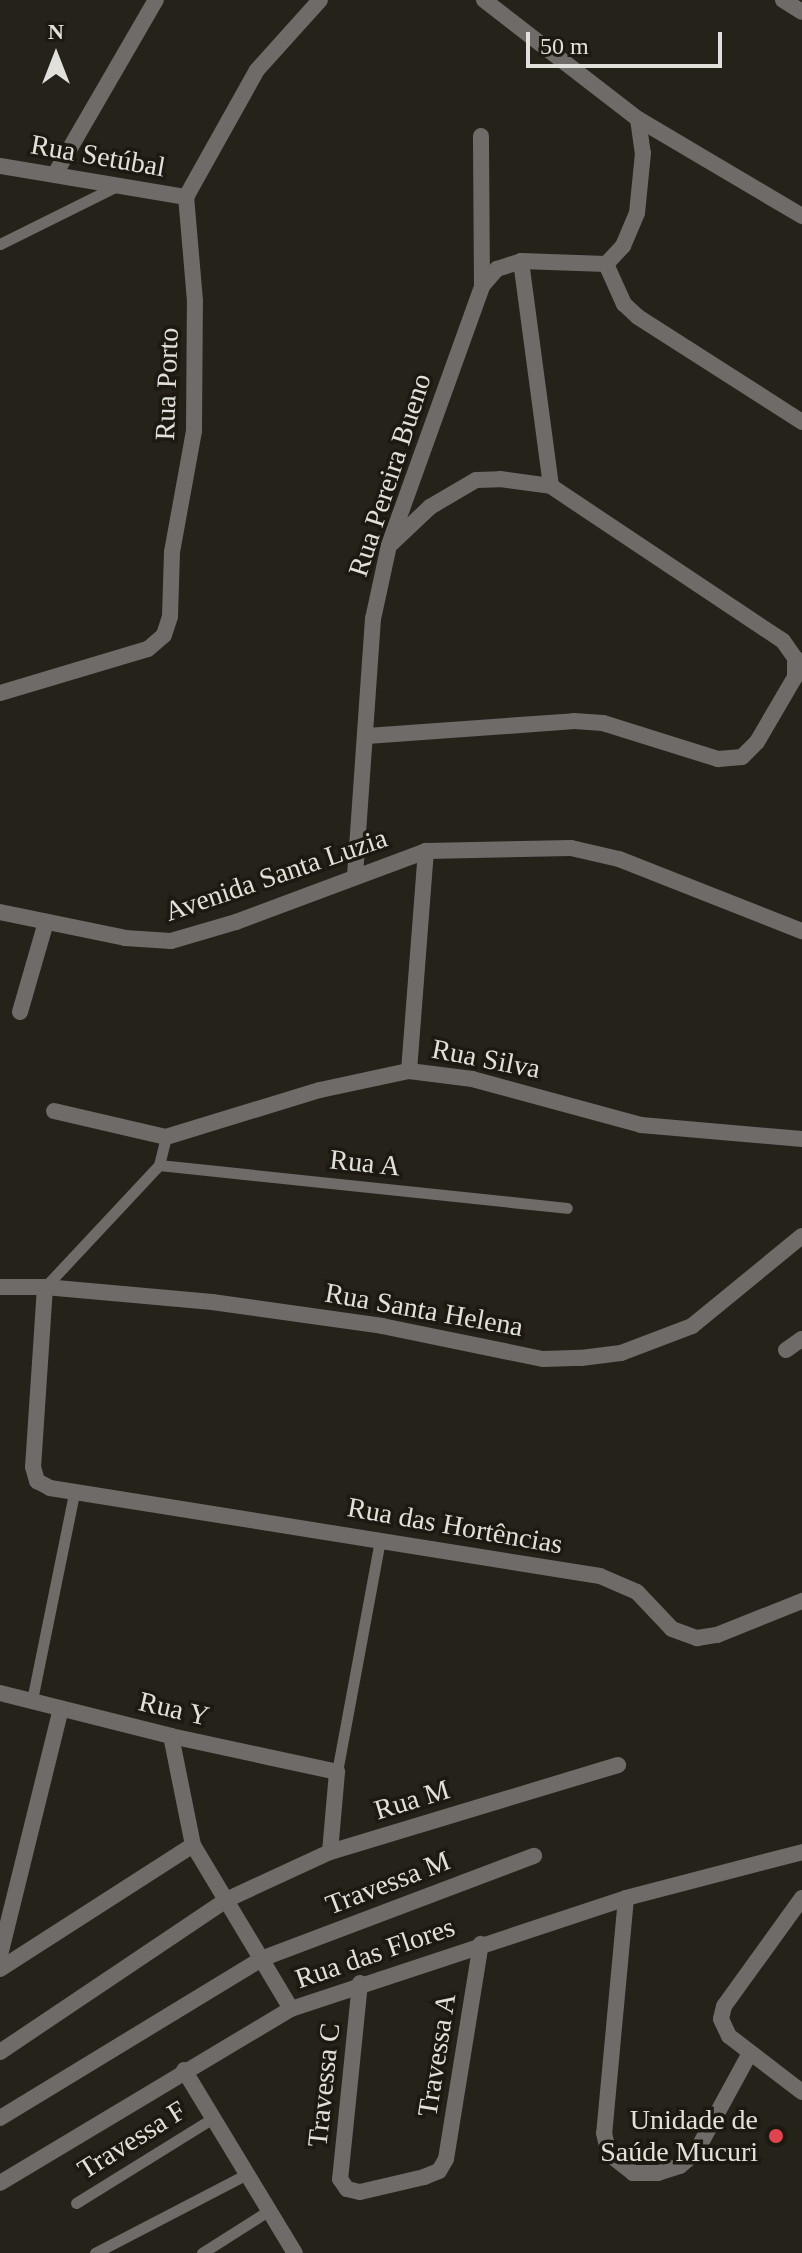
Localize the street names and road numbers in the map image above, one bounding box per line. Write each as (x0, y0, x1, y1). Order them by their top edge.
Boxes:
street label: Rua Setúbal (28, 128, 168, 184)
street label: Rua Porto (148, 327, 186, 441)
street label: Rua Pereira Bueno (341, 369, 439, 581)
street label: Avenida Santa Luzia (161, 821, 391, 929)
street label: Rua Silva (429, 1032, 543, 1086)
street label: Rua A (327, 1143, 403, 1183)
street label: Rua Santa Helena (322, 1276, 526, 1344)
street label: Rua das Hortências (345, 1491, 565, 1561)
street label: Rua Y (135, 1684, 213, 1734)
street label: Rua M (370, 1773, 454, 1827)
street label: Travessa M (321, 1844, 455, 1922)
street label: Rua das Flores (291, 1910, 459, 1996)
street label: Travessa A (411, 1990, 463, 2120)
street label: Travessa C (301, 2021, 347, 2149)
street label: Travessa F (72, 2094, 192, 2186)

